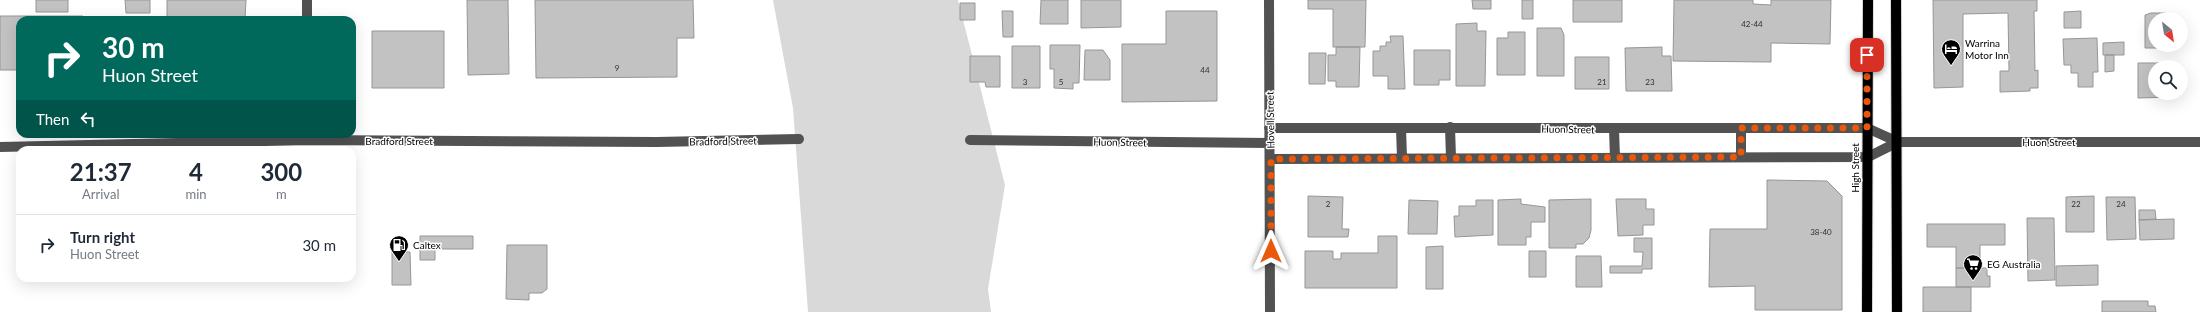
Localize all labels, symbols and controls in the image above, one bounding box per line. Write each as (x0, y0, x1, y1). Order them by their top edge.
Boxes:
north arrow (2148, 12, 2188, 52)
map controls (2148, 12, 2188, 100)
house number: 42-44 (1741, 19, 1763, 29)
text: 30 m (102, 30, 165, 64)
icon: right (36, 32, 88, 84)
place label: Warrina Motor Inn (1965, 37, 2009, 61)
pin (1850, 38, 1884, 72)
hotel icon: Warrina Motor Inn (1940, 38, 1962, 66)
icon: arrive (1856, 44, 1878, 66)
button: search (2148, 60, 2188, 100)
house number: 9 (615, 63, 620, 73)
text: Huon Street (102, 64, 198, 86)
house number: 44 (1200, 65, 1210, 75)
house number: 3 (1023, 77, 1028, 87)
house number: 5 (1059, 77, 1064, 87)
house number: 21 (1597, 77, 1607, 87)
house number: 23 (1645, 77, 1655, 87)
street label: Hovell Street (1263, 91, 1276, 149)
icon: left (77, 108, 99, 130)
text: Then (36, 110, 69, 128)
street label: Huon Street (1541, 123, 1595, 135)
street label: Bradford Street (689, 134, 757, 148)
street label: Bradford Street (365, 135, 433, 147)
street label: Huon Street (1093, 136, 1147, 148)
street label: Huon Street (2022, 136, 2076, 148)
street label: High Street (1849, 143, 1861, 193)
text: 21:37 (70, 157, 132, 186)
text: 4 (189, 157, 203, 186)
text: 300 (260, 157, 302, 186)
text: Arrival (82, 186, 119, 202)
text: min (186, 186, 207, 202)
text: m (276, 186, 287, 202)
house number: 2 (1326, 199, 1331, 209)
house number: 22 (2071, 199, 2081, 209)
house number: 24 (2116, 199, 2126, 209)
house number: 38-40 (1810, 227, 1832, 237)
text: Turn right (70, 228, 135, 246)
position arrow (1250, 230, 1292, 272)
icon: right (36, 234, 58, 256)
fuel station icon: Caltex (388, 234, 410, 262)
text: 30 m (302, 236, 336, 254)
place label: Caltex (413, 239, 441, 251)
text: Huon Street (70, 246, 139, 262)
supermarket icon: EG Australia (1962, 253, 1984, 281)
place label: EG Australia (1987, 258, 2041, 270)

